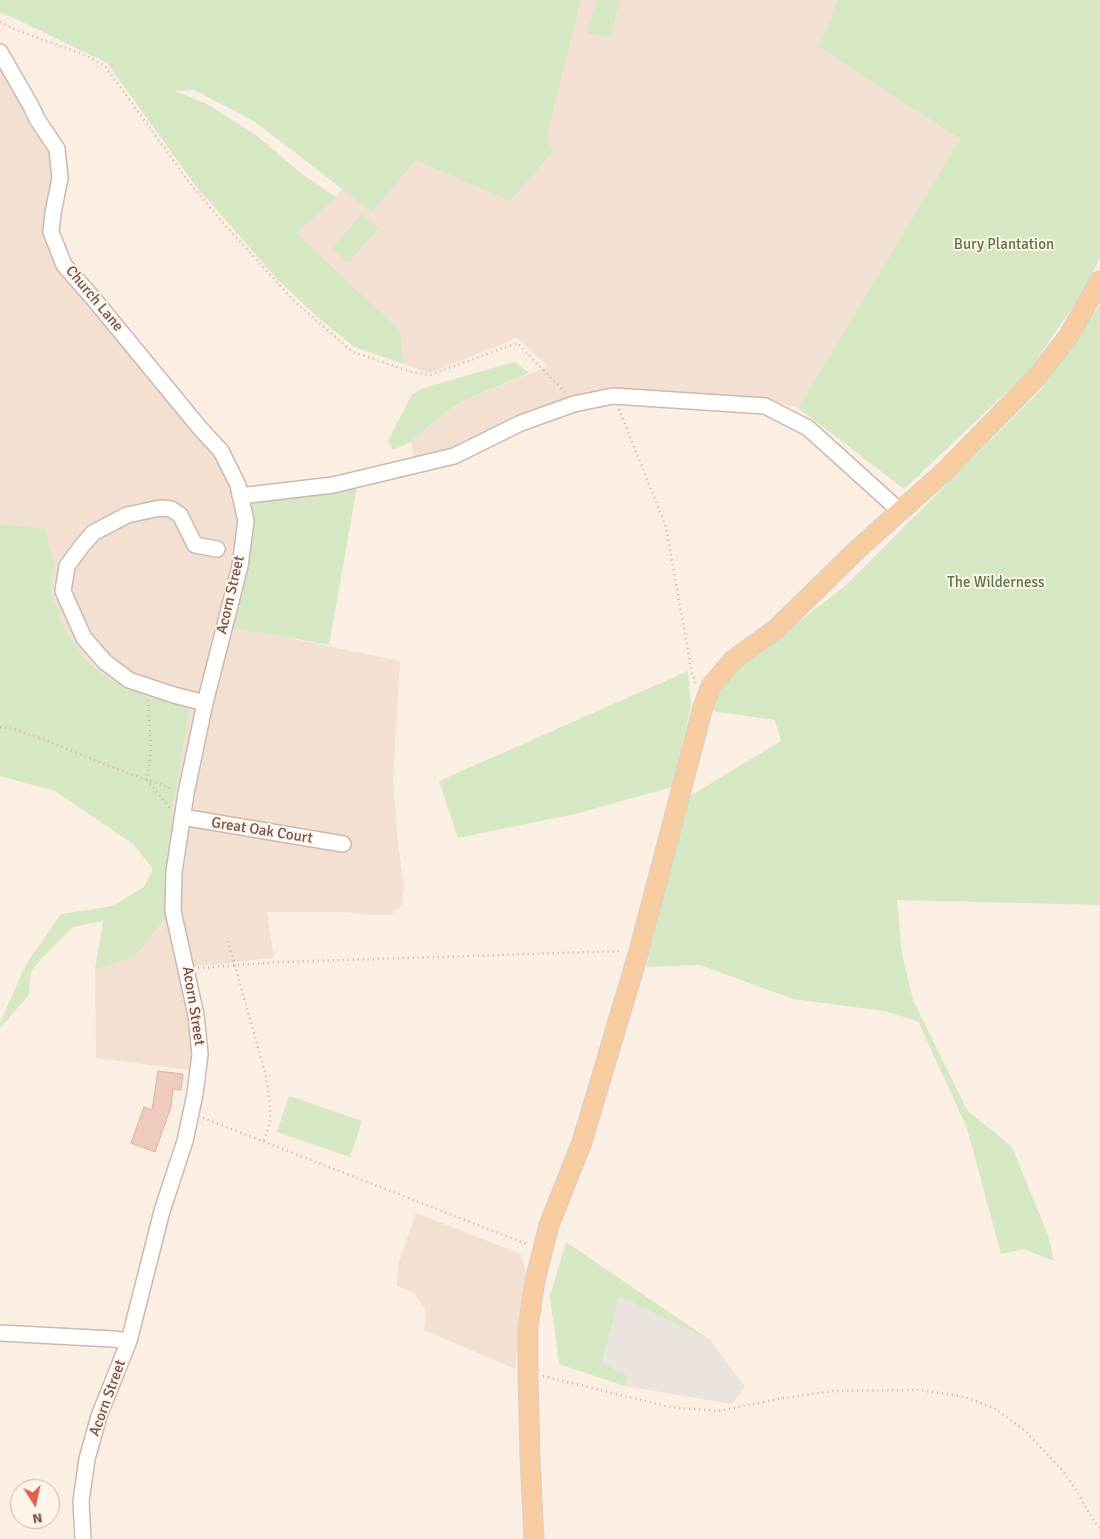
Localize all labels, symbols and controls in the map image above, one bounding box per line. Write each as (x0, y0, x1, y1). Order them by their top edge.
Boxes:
park label: Bury Plantation (954, 236, 1054, 254)
street label: Church Lane (61, 263, 127, 335)
street label: Acorn Street (213, 554, 249, 636)
park label: The Wilderness (947, 574, 1045, 592)
street label: Great Oak Court (210, 814, 314, 848)
street label: Acorn Street (178, 965, 208, 1047)
street label: Acorn Street (86, 1357, 130, 1439)
north arrow (10, 1479, 60, 1529)
text: N (31, 1509, 44, 1527)

